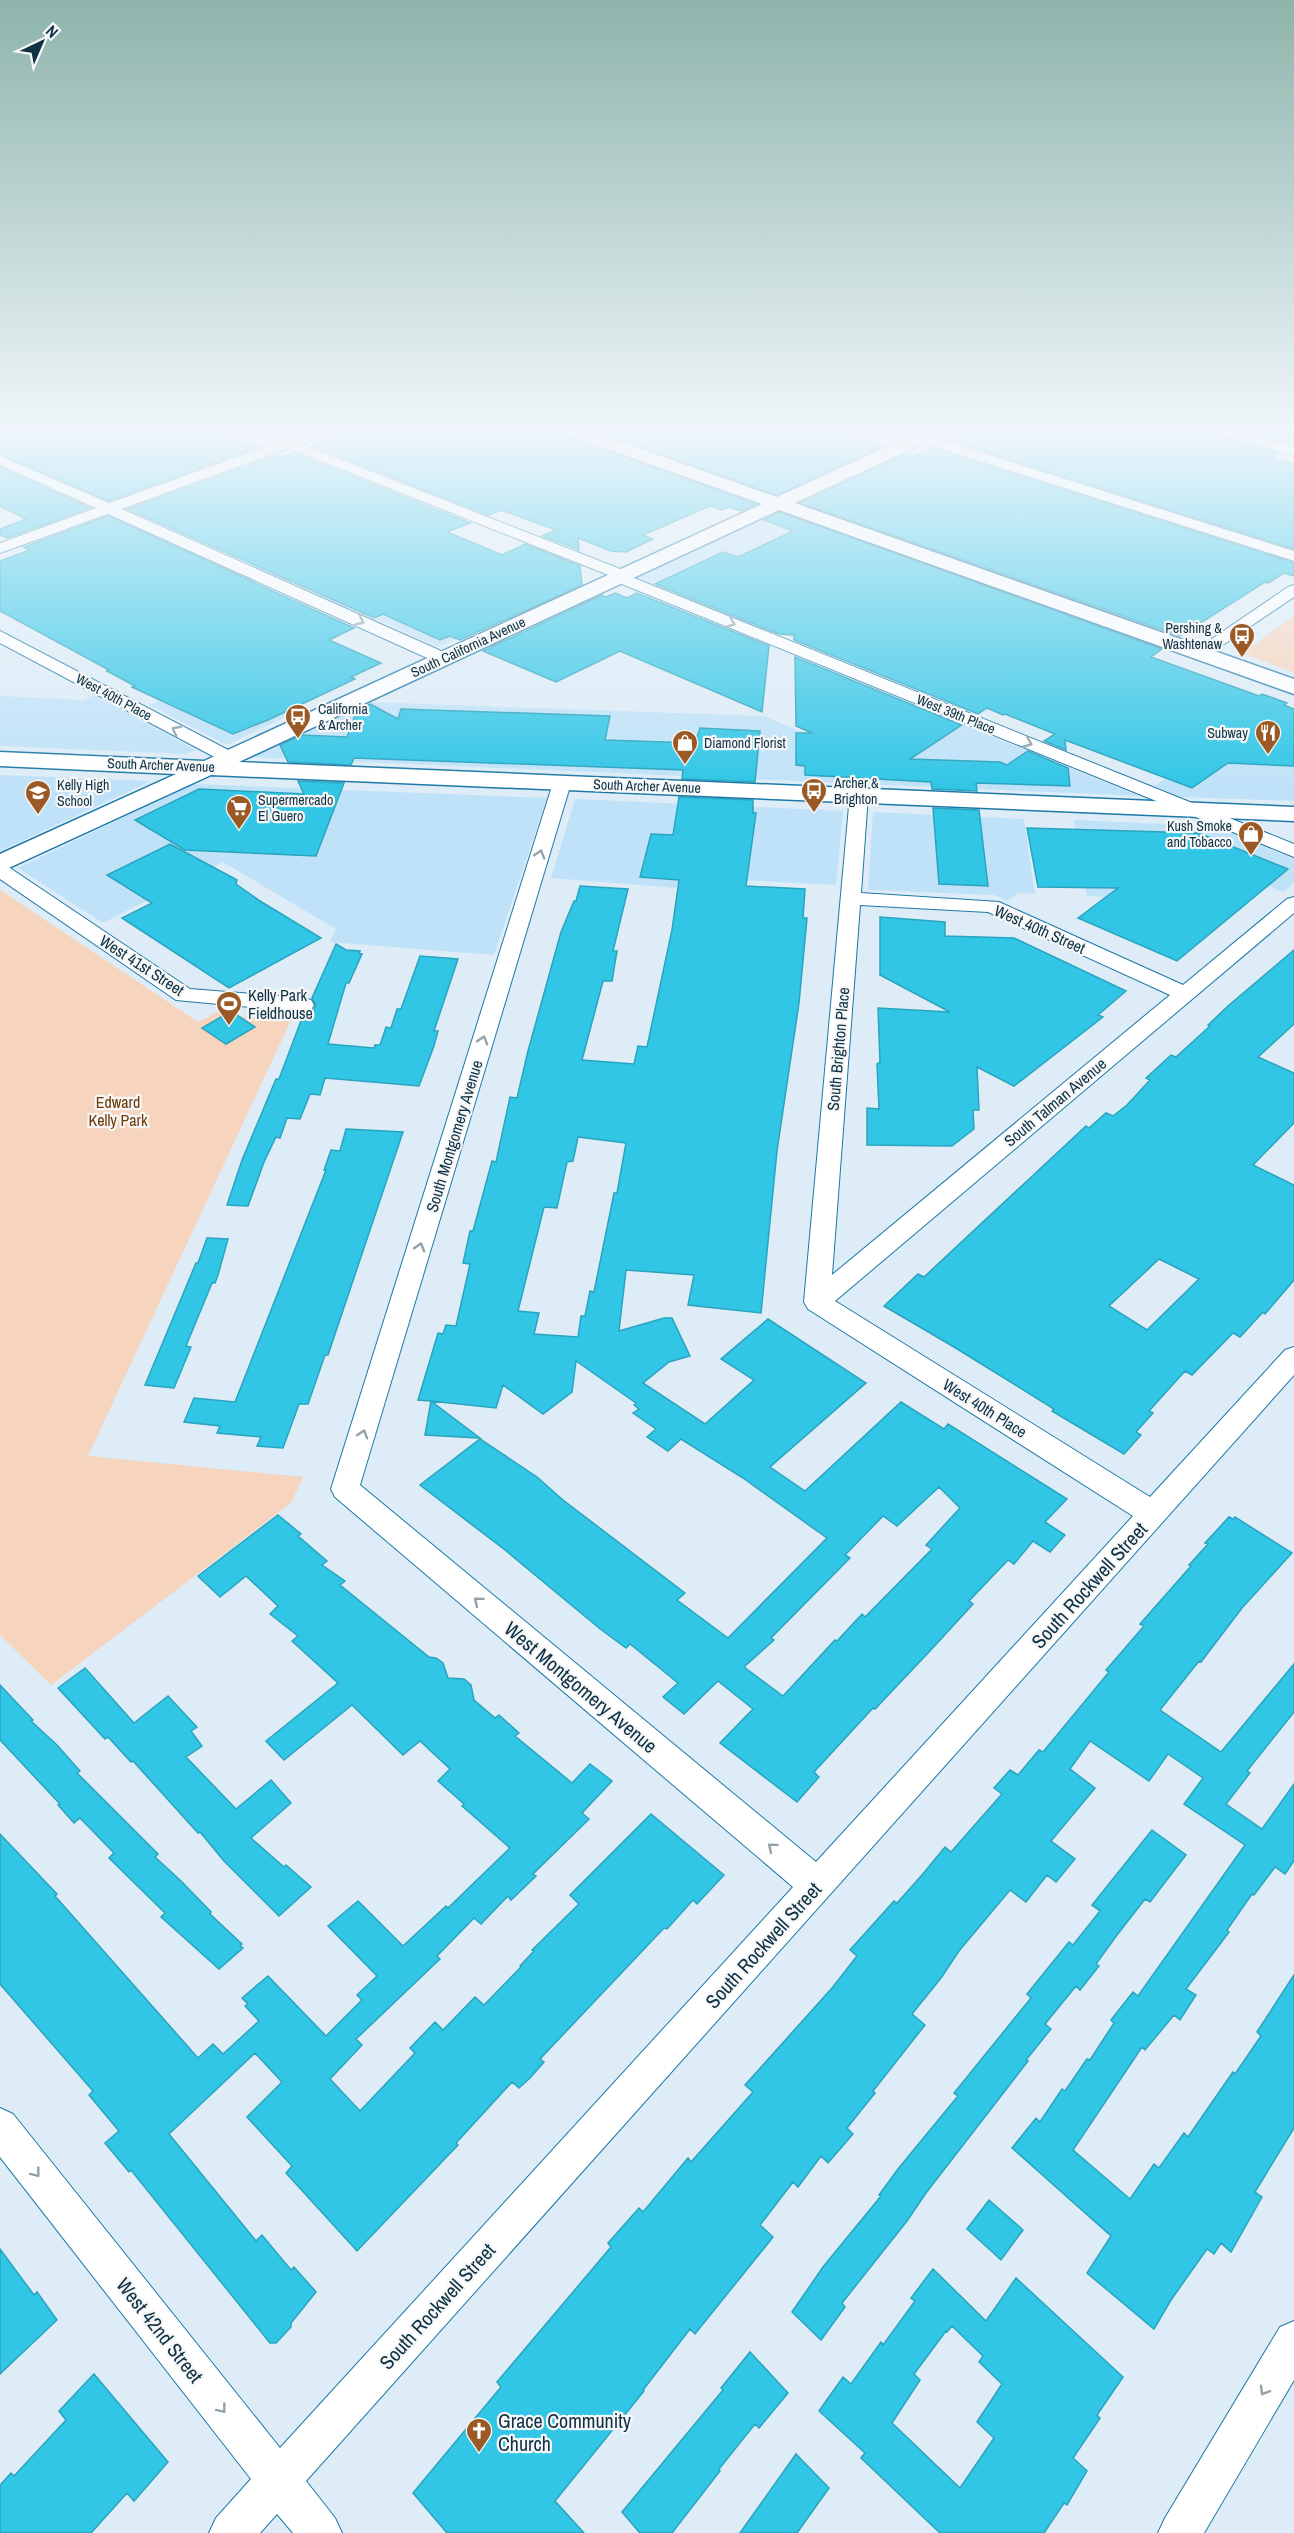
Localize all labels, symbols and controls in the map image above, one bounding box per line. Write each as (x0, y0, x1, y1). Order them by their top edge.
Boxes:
north arrow (12, 12, 72, 72)
text: N (41, 20, 63, 42)
street label: South California Avenue (408, 613, 528, 681)
one-way arrow (353, 614, 364, 626)
one-way arrow (724, 616, 735, 628)
place label: Pershing & Washtenaw (1162, 619, 1223, 653)
bus stop icon: Pershing & Washtenaw (1227, 621, 1257, 659)
street label: West 40th Place (73, 669, 155, 725)
street label: West 39th Place (914, 690, 998, 738)
place label: California & Archer (318, 700, 368, 734)
bus stop icon: California & Archer (283, 702, 313, 740)
restaurant icon: Subway (1253, 718, 1283, 756)
place label: Subway (1207, 724, 1248, 742)
one-way arrow (172, 726, 183, 737)
shop icon: Diamond Florist (670, 728, 700, 766)
place label: Diamond Florist (704, 734, 786, 752)
one-way arrow (1022, 736, 1033, 748)
street label: South Archer Avenue (107, 754, 215, 776)
place label: Archer & Brighton (833, 774, 879, 808)
street label: South Archer Avenue (593, 775, 701, 797)
place label: Kelly High School (57, 776, 109, 810)
bus stop icon: Archer & Brighton (799, 776, 829, 814)
school or university icon: Kelly High School (23, 778, 53, 816)
place label: Supermercado El Guero (258, 791, 333, 825)
supermarket icon: Supermercado El Guero (224, 793, 254, 831)
place label: Kush Smoke and Tobacco (1167, 817, 1232, 851)
shop icon: Kush Smoke and Tobacco (1236, 819, 1266, 857)
one-way arrow (533, 849, 545, 860)
street label: West 40th Street (991, 899, 1089, 959)
street label: West 41st Street (95, 929, 189, 1001)
place label: Kelly Park Fieldhouse (248, 984, 313, 1024)
street label: South Brighton Place (822, 986, 854, 1112)
sports icon: Kelly Park Fieldhouse (214, 989, 244, 1027)
one-way arrow (476, 1035, 488, 1046)
street label: South Talman Avenue (999, 1053, 1111, 1151)
street label: South Montgomery Avenue (420, 1057, 488, 1215)
park label: Edward Kelly Park (88, 1091, 148, 1131)
one-way arrow (413, 1242, 425, 1253)
street label: West 40th Place (939, 1373, 1031, 1443)
one-way arrow (356, 1429, 368, 1439)
street label: South Rockwell Street (1025, 1516, 1153, 1654)
one-way arrow (474, 1597, 485, 1608)
street label: West Montgomery Avenue (499, 1615, 663, 1759)
one-way arrow (768, 1844, 779, 1855)
street label: South Rockwell Street (699, 1876, 827, 2014)
one-way arrow (29, 2167, 40, 2178)
street label: South Rockwell Street (373, 2237, 501, 2375)
street label: West 42nd Street (110, 2272, 210, 2388)
one-way arrow (1260, 2385, 1271, 2395)
one-way arrow (214, 2402, 225, 2413)
place label: Grace Community Church (498, 2407, 632, 2457)
church icon: Grace Community Church (464, 2416, 494, 2454)

